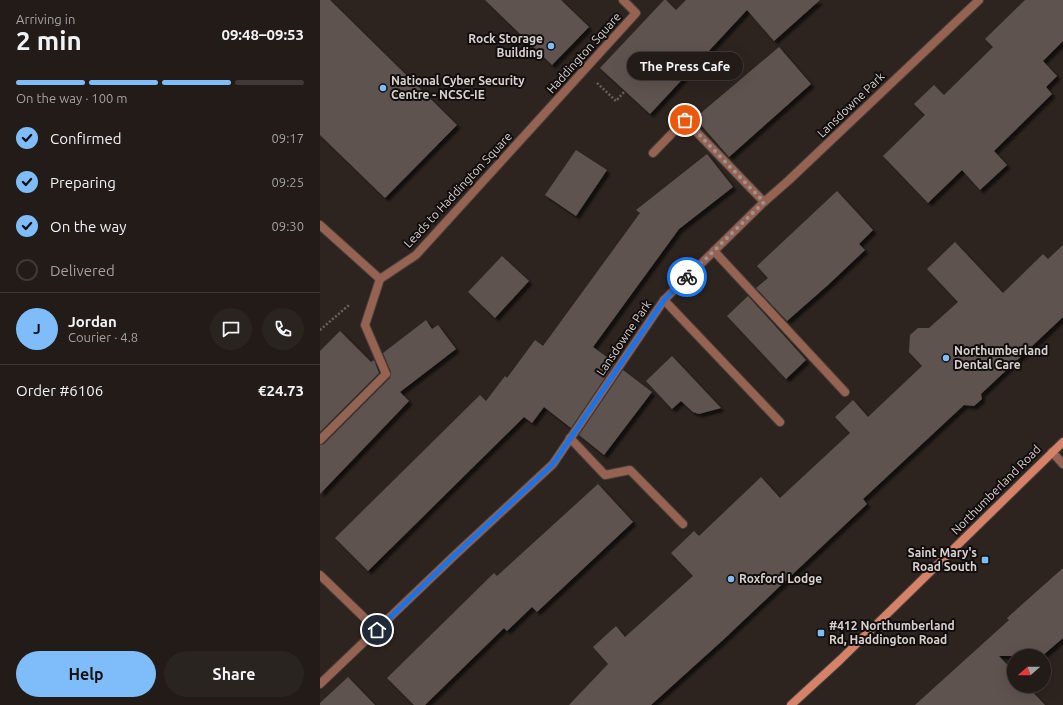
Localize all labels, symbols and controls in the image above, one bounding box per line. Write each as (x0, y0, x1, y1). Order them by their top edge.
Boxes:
street label: Haddington Square (544, 10, 623, 96)
text: Arriving in (16, 12, 75, 26)
text: 2 min (16, 26, 82, 55)
text: 09:48–09:53 (221, 26, 304, 43)
place label: Rock Storage Building (468, 32, 543, 59)
marker: Rock Storage Building (546, 41, 556, 51)
callout: The Press Cafe (627, 52, 743, 80)
text: The Press Cafe (640, 59, 730, 73)
street label: Lansdowne Park (815, 69, 887, 140)
place label: National Cyber Security Centre - NCSC-IE (391, 74, 525, 101)
marker: National Cyber Security Centre - NCSC-IE (378, 83, 388, 93)
text: On the way · 100 m (16, 91, 128, 105)
pin (668, 103, 702, 137)
icon: bag (674, 109, 696, 131)
icon: check (16, 127, 38, 149)
text: Confirmed (50, 130, 122, 147)
street label: Leads to Haddington Square (401, 130, 514, 250)
text: 09:17 (271, 131, 304, 145)
icon: check (16, 171, 38, 193)
text: Preparing (50, 174, 116, 191)
text: 09:25 (271, 175, 304, 189)
icon: check (16, 215, 38, 237)
text: On the way (50, 218, 126, 235)
text: 09:30 (271, 219, 304, 233)
courier (667, 257, 707, 297)
text: Delivered (50, 262, 115, 279)
icon: bike (676, 266, 698, 288)
street label: Lansdowne Park (594, 298, 654, 378)
button: chat (210, 308, 252, 350)
button: phone (262, 308, 304, 350)
text: Jordan (68, 313, 117, 330)
text: J (33, 320, 41, 337)
text: Courier · 4.8 (68, 330, 138, 344)
place label: Northumberland Dental Care (954, 344, 1048, 371)
marker: Northumberland Dental Care (941, 353, 951, 363)
text: Order #6106 (16, 382, 103, 399)
text: €24.73 (258, 382, 304, 399)
street label: Northumberland Road (948, 442, 1043, 537)
place label: Saint Mary's Road South (908, 546, 977, 573)
marker: Saint Mary's Road South (980, 555, 990, 565)
place label: Roxford Lodge (739, 572, 822, 585)
marker: Roxford Lodge (726, 574, 736, 584)
pin (360, 613, 394, 647)
icon: home (366, 619, 388, 641)
place label: #412 Northumberland Rd, Haddington Road (829, 619, 955, 646)
marker: #412 Northumberland Rd, Haddington Road (816, 628, 826, 638)
north arrow (1007, 649, 1051, 693)
map controls (1007, 649, 1051, 693)
button: Help (16, 651, 156, 697)
button: Share (164, 651, 304, 697)

